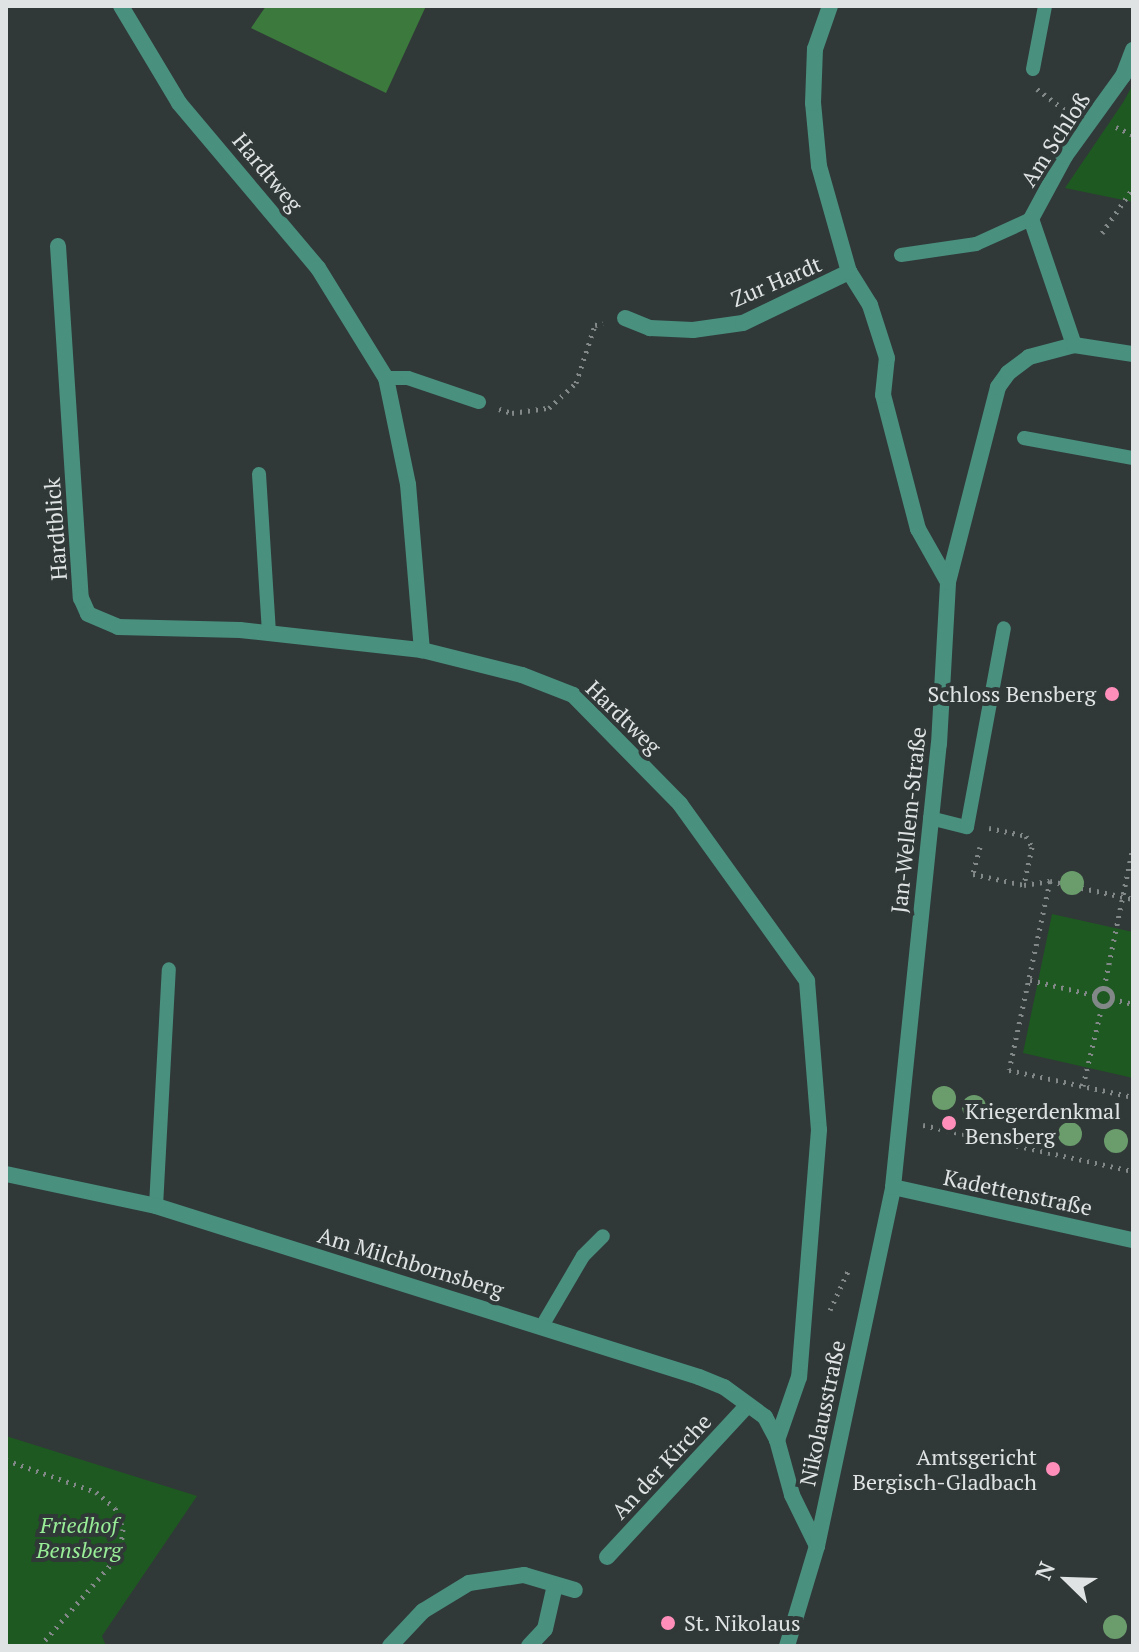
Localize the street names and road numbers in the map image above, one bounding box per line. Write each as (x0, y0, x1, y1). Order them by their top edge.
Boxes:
street label: Am Schloß (1015, 87, 1095, 191)
street label: Hardtweg (228, 127, 308, 217)
street label: Zur Hardt (727, 250, 825, 312)
street label: Hardtblick (38, 477, 72, 581)
street label: Hardtweg (581, 675, 667, 759)
street label: Jan-Wellem-Straße (885, 725, 931, 915)
street label: Kadettenstraße (941, 1163, 1095, 1221)
street label: Am Milchbornsberg (315, 1221, 507, 1303)
street label: Nikolausstraße (794, 1338, 850, 1488)
street label: An der Kirche (606, 1408, 716, 1524)

